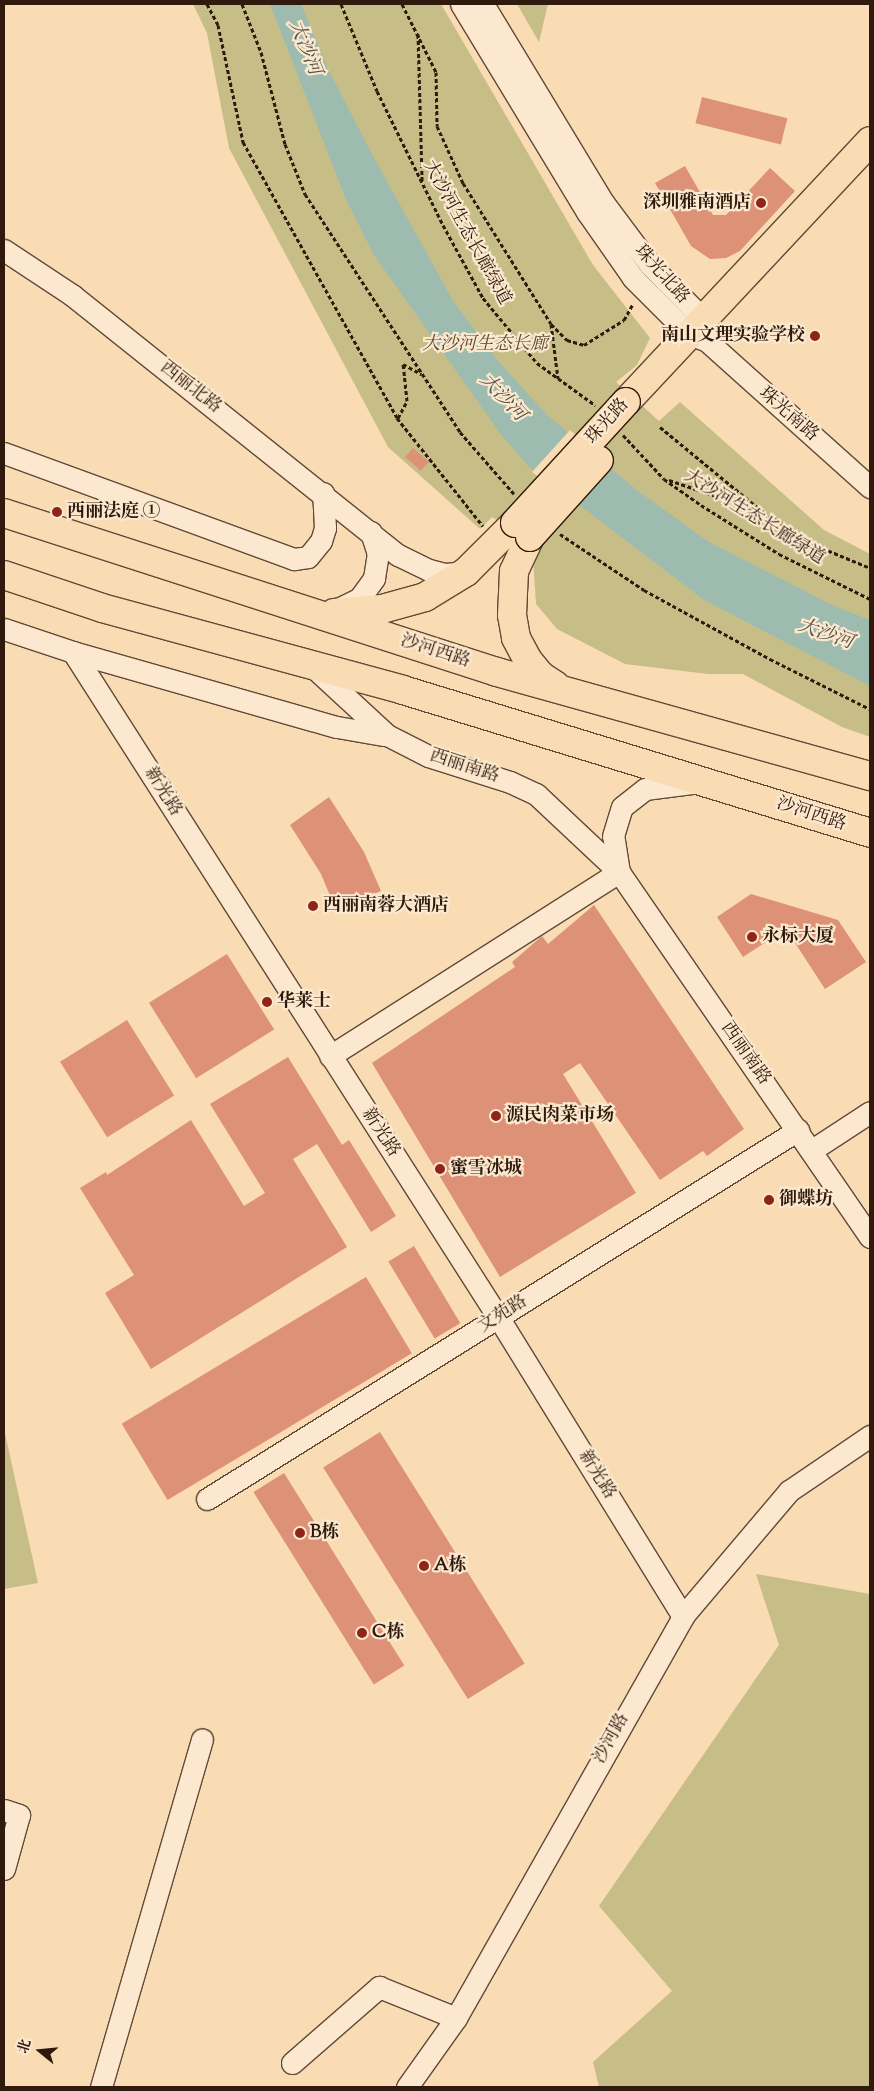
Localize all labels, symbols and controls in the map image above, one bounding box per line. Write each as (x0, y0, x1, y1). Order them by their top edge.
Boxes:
water label: 大沙河 (283, 17, 325, 79)
street label: 大沙河生态长廊绿道 (417, 157, 515, 309)
place label: 深圳雅南酒店 (643, 192, 751, 214)
marker: 深圳雅南酒店 (755, 197, 767, 209)
street label: 珠光北路 (629, 241, 693, 309)
place label: 南山文理实验学校 (661, 325, 805, 347)
marker: 南山文理实验学校 (809, 330, 821, 342)
park label: 大沙河生态长廊 (422, 334, 548, 356)
street label: 西丽北路 (155, 357, 225, 419)
water label: 大沙河 (474, 369, 530, 427)
street label: 珠光南路 (754, 383, 822, 447)
street label: 珠光路 (582, 395, 634, 449)
street label: 大沙河生态长廊绿道 (680, 466, 828, 570)
place label: 西丽法庭 ① (67, 501, 161, 523)
marker: 西丽法庭 ① (51, 506, 63, 518)
water label: 大沙河 (794, 615, 856, 655)
street label: 沙河西路 (397, 631, 473, 673)
street label: 西丽南路 (426, 746, 502, 788)
street label: 新光路 (139, 763, 185, 821)
street label: 沙河西路 (773, 794, 849, 836)
place label: 西丽南蓉大酒店 (323, 895, 449, 917)
marker: 西丽南蓉大酒店 (307, 900, 319, 912)
place label: 永标大厦 (762, 926, 834, 948)
marker: 永标大厦 (746, 931, 758, 943)
place label: 华莱士 (277, 991, 331, 1013)
marker: 华莱士 (261, 996, 273, 1008)
street label: 西丽南路 (716, 1018, 774, 1090)
street label: 新光路 (356, 1104, 404, 1162)
place label: 源民肉菜市场 (506, 1105, 614, 1127)
marker: 源民肉菜市场 (490, 1110, 502, 1122)
place label: 蜜雪冰城 (450, 1158, 522, 1180)
marker: 蜜雪冰城 (434, 1163, 446, 1175)
place label: 御蝶坊 (779, 1189, 833, 1211)
marker: 御蝶坊 (763, 1194, 775, 1206)
street label: 文苑路 (474, 1292, 532, 1338)
street label: 新光路 (573, 1446, 619, 1504)
place label: B栋 (310, 1522, 339, 1544)
marker: B栋 (294, 1527, 306, 1539)
place label: A栋 (434, 1555, 467, 1577)
marker: A栋 (418, 1560, 430, 1572)
place label: C栋 (372, 1622, 405, 1644)
marker: C栋 (356, 1627, 368, 1639)
street label: 沙河路 (589, 1710, 635, 1768)
north arrow (15, 2026, 65, 2076)
text: 北 (14, 2037, 37, 2056)

